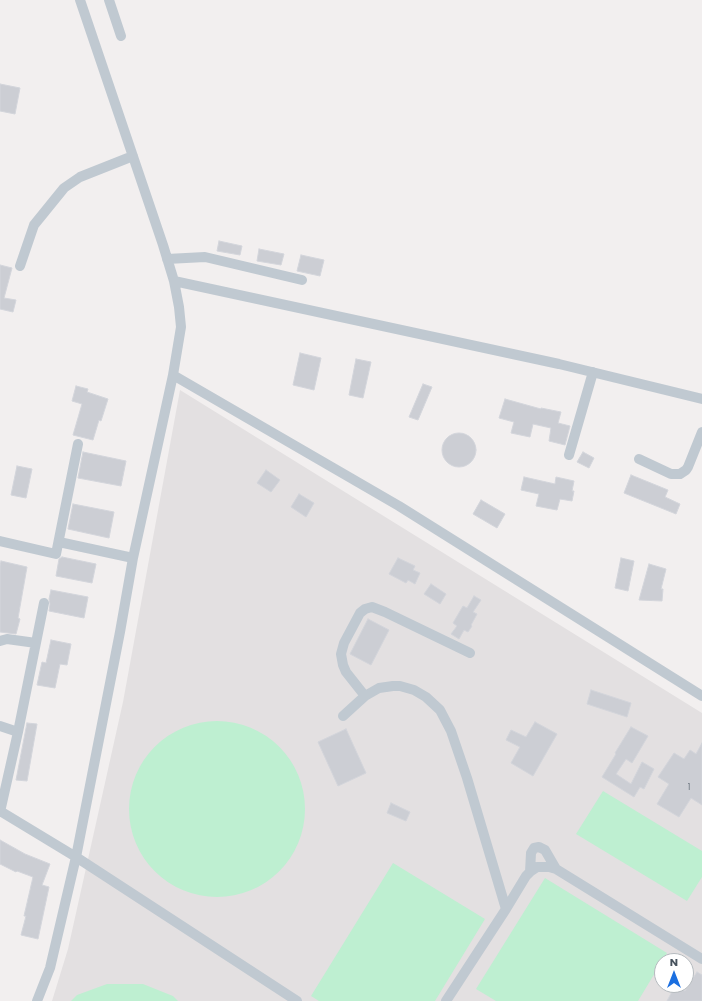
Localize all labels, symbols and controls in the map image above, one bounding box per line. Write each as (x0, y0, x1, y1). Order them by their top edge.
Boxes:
house number: 1 (688, 783, 690, 793)
north arrow (654, 953, 694, 993)
text: N (670, 954, 678, 970)

